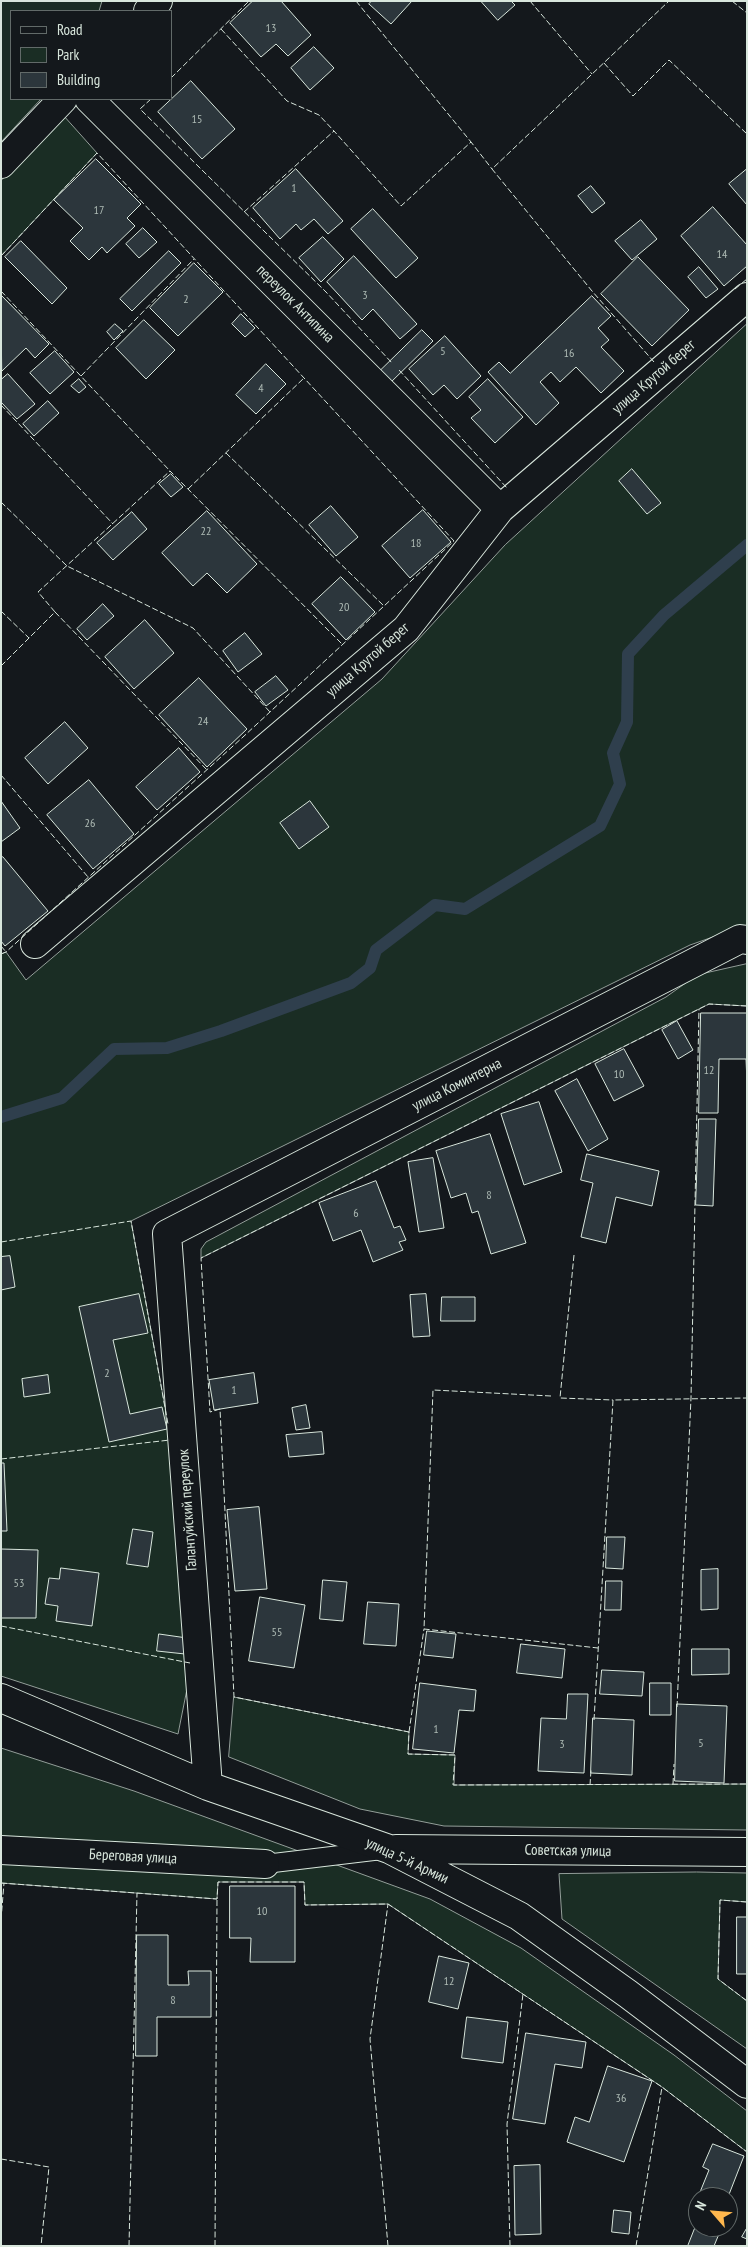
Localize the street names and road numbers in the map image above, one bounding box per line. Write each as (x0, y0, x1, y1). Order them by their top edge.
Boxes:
street label: переулок Антипина (252, 261, 338, 347)
street label: улица Крутой берег (609, 336, 699, 418)
street label: улица Крутой берег (323, 619, 413, 701)
street label: улица Коминтерна (409, 1055, 505, 1115)
street label: Галантуйский переулок (175, 1448, 201, 1572)
street label: улица 5-й Армии (363, 1834, 451, 1888)
street label: Советская улица (525, 1841, 611, 1861)
street label: Береговая улица (89, 1846, 177, 1868)

